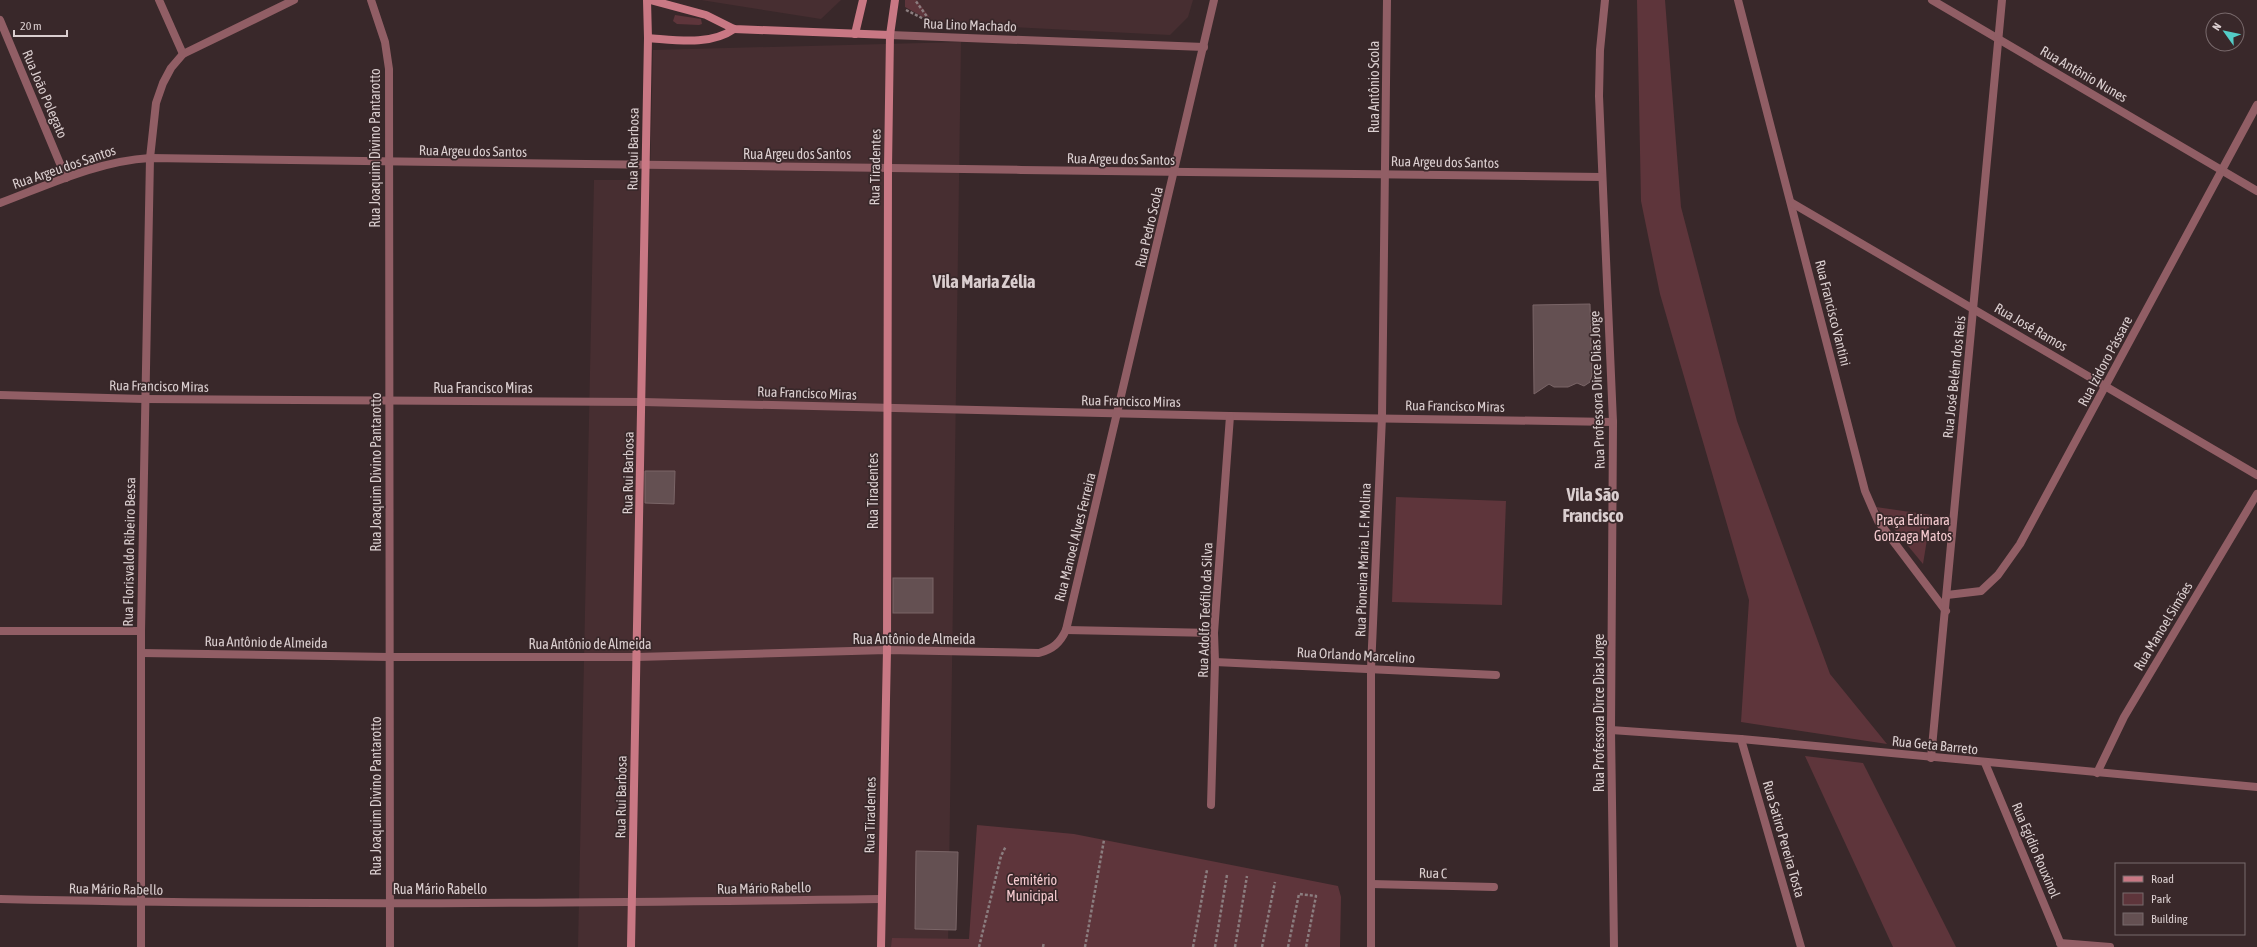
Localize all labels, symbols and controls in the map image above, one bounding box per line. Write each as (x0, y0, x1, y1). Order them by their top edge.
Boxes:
scale bar (14, 12, 67, 38)
north arrow (2205, 12, 2245, 52)
street label: Rua Lino Machado (923, 15, 1017, 35)
text: 20 m (20, 19, 42, 33)
text: N (2210, 21, 2223, 33)
street label: Rua Antônio Scola (1366, 41, 1382, 133)
street label: Rua Antônio Nunes (2038, 43, 2130, 105)
street label: Rua João Polegato (19, 48, 71, 140)
street label: Rua Joaquim Divino Pantarotto (367, 68, 383, 228)
street label: Rua Rui Barbosa (624, 107, 642, 191)
street label: Rua Tiradentes (866, 129, 884, 205)
street label: Rua Argeu dos Santos (10, 142, 118, 192)
street label: Rua Argeu dos Santos (419, 142, 527, 160)
street label: Rua Argeu dos Santos (743, 146, 851, 162)
street label: Rua Argeu dos Santos (1067, 150, 1175, 168)
street label: Rua Argeu dos Santos (1391, 153, 1499, 171)
street label: Rua Pedro Scola (1132, 185, 1166, 269)
street label: Rua Francisco Vantini (1812, 258, 1854, 368)
district label: Vila Maria Zélia (932, 271, 1035, 292)
street label: Rua José Ramos (1992, 300, 2070, 354)
street label: Rua Professora Dirce Dias Jorge (1586, 310, 1608, 470)
street label: Rua Izidoro Pássare (2074, 313, 2136, 409)
street label: Rua José Belém dos Reis (1940, 315, 1968, 439)
street label: Rua Francisco Miras (109, 377, 209, 395)
street label: Rua Francisco Miras (433, 380, 533, 396)
street label: Rua Francisco Miras (757, 383, 857, 403)
street label: Rua Joaquim Divino Pantarotto (368, 392, 384, 552)
street label: Rua Francisco Miras (1081, 392, 1181, 410)
street label: Rua Francisco Miras (1405, 397, 1505, 415)
street label: Rua Rui Barbosa (619, 431, 637, 515)
street label: Rua Tiradentes (865, 453, 881, 529)
street label: Rua Manoel Alves Ferreira (1051, 471, 1099, 603)
street label: Rua Florisvaldo Ribeiro Bessa (120, 477, 138, 627)
street label: Rua Pioneira Maria L. F. Molina (1352, 483, 1374, 637)
district label: Vila São Francisco (1562, 484, 1624, 526)
park label: Praça Edimara Gonzaga Matos (1874, 512, 1952, 544)
street label: Rua Adolfo Teófilo da Silva (1195, 542, 1215, 678)
street label: Rua Manoel Simões (2130, 579, 2196, 673)
street label: Rua Antônio de Almeida (852, 631, 976, 647)
street label: Rua Antônio de Almeida (204, 633, 328, 651)
street label: Rua Professora Dirce Dias Jorge (1591, 634, 1607, 792)
street label: Rua Antônio de Almeida (528, 636, 652, 652)
street label: Rua Orlando Marcelino (1296, 644, 1416, 666)
street label: Rua Joaquim Divino Pantarotto (368, 716, 384, 876)
street label: Rua Geta Barreto (1891, 733, 1979, 757)
street label: Rua Rui Barbosa (612, 755, 630, 839)
street label: Rua Tiradentes (861, 777, 879, 853)
street label: Rua Satiro Pereira Tosta (1760, 779, 1808, 899)
street label: Rua Egídio Rouxinol (2009, 800, 2063, 900)
legend (2115, 863, 2245, 935)
street label: Rua C (1419, 865, 1448, 881)
park label: Cemitério Municipal (1006, 872, 1058, 904)
text: Road (2151, 872, 2174, 886)
street label: Rua Mário Rabello (717, 879, 811, 897)
street label: Rua Mário Rabello (69, 880, 163, 898)
street label: Rua Mário Rabello (393, 881, 487, 897)
text: Park (2151, 892, 2172, 906)
text: Building (2151, 912, 2189, 926)

